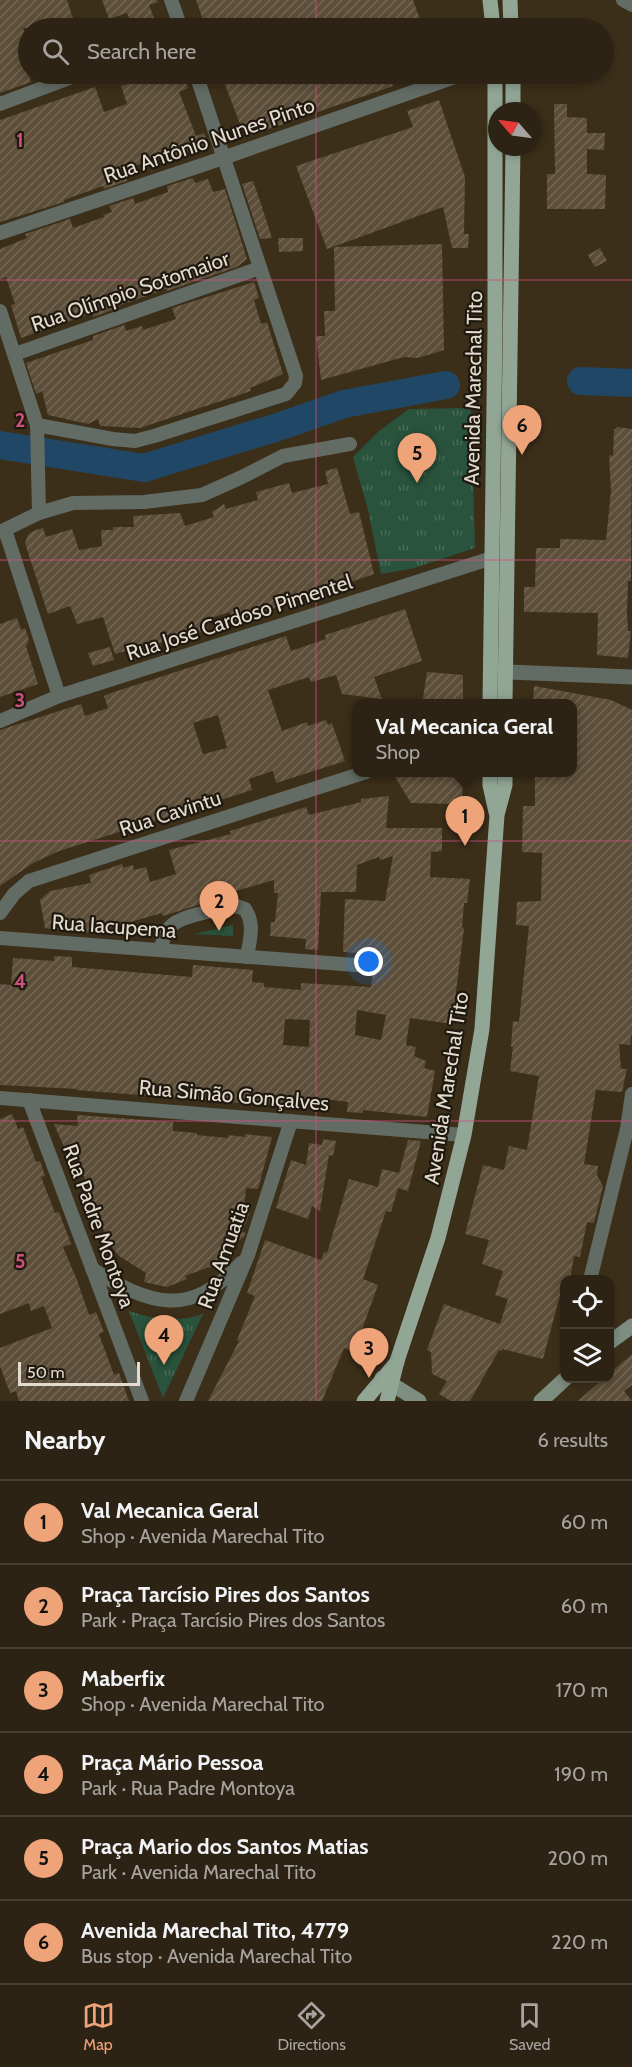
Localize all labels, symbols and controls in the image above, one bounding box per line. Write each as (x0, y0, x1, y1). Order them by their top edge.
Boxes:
search box (18, 18, 614, 84)
icon: search (39, 35, 72, 68)
text: Search here (87, 38, 196, 65)
street label: Rua Antônio Nunes Pinto (100, 92, 318, 188)
north arrow (488, 102, 542, 156)
text: 1 (16, 128, 24, 152)
street label: Rua Olímpio Sotomaior (28, 245, 233, 337)
street label: Avenida Marechal Tito (459, 291, 487, 485)
pin: 6 (502, 406, 542, 455)
text: 2 (15, 408, 25, 432)
pin: 5 (398, 434, 436, 483)
street label: Rua José Cardoso Pimentel (123, 569, 355, 665)
text: 3 (15, 688, 25, 712)
popup (352, 699, 577, 777)
text: Val Mecanica Geral (376, 713, 553, 740)
text: Shop (376, 740, 420, 764)
street label: Rua Cavintu (116, 785, 224, 841)
pin: 1 (446, 796, 484, 846)
pin: 2 (200, 882, 238, 931)
street label: Rua Iacupema (51, 909, 177, 943)
your location (354, 947, 383, 976)
text: 4 (14, 969, 26, 993)
street label: Avenida Marechal Tito (418, 990, 474, 1186)
street label: Rua Simão Gonçalves (138, 1074, 330, 1116)
street label: Rua Padre Montoya (58, 1141, 140, 1311)
street label: Rua Amuatia (192, 1198, 254, 1312)
text: 5 (15, 1249, 25, 1273)
map controls (560, 1275, 614, 1383)
button: locate (560, 1275, 614, 1329)
pin: 4 (144, 1316, 184, 1365)
pin: 3 (350, 1328, 388, 1378)
button: layers (560, 1329, 614, 1383)
scale bar (18, 1359, 140, 1386)
text: 50 m (27, 1363, 64, 1382)
text: Nearby (24, 1424, 105, 1456)
text: 6 results (537, 1428, 608, 1452)
text: Val Mecanica Geral (81, 1497, 259, 1524)
text: 1 (40, 1510, 47, 1534)
text: 60 m (561, 1510, 608, 1534)
text: Shop · Avenida Marechal Tito (81, 1524, 325, 1548)
text: Praça Tarcísio Pires dos Santos (81, 1581, 370, 1608)
text: 2 (38, 1594, 49, 1618)
text: 60 m (561, 1594, 608, 1618)
text: Park · Praça Tarcísio Pires dos Santos (81, 1608, 385, 1632)
text: Maberfix (81, 1665, 165, 1692)
text: 3 (38, 1678, 49, 1702)
text: 170 m (556, 1678, 608, 1702)
text: Shop · Avenida Marechal Tito (81, 1692, 325, 1716)
text: Praça Mário Pessoa (81, 1749, 263, 1776)
text: 4 (37, 1762, 50, 1786)
text: 190 m (554, 1762, 608, 1786)
text: Park · Rua Padre Montoya (81, 1776, 295, 1800)
text: Praça Mario dos Santos Matias (81, 1833, 369, 1860)
text: 5 (38, 1846, 49, 1870)
text: 200 m (548, 1846, 608, 1870)
text: Park · Avenida Marechal Tito (81, 1860, 316, 1884)
text: Avenida Marechal Tito, 4779 (81, 1917, 349, 1944)
text: 6 (38, 1930, 49, 1954)
text: 220 m (551, 1930, 608, 1954)
text: Bus stop · Avenida Marechal Tito (81, 1944, 352, 1968)
tab: Map (82, 1999, 115, 2054)
tab: Directions (278, 1999, 346, 2054)
tab: Saved (509, 1999, 550, 2054)

